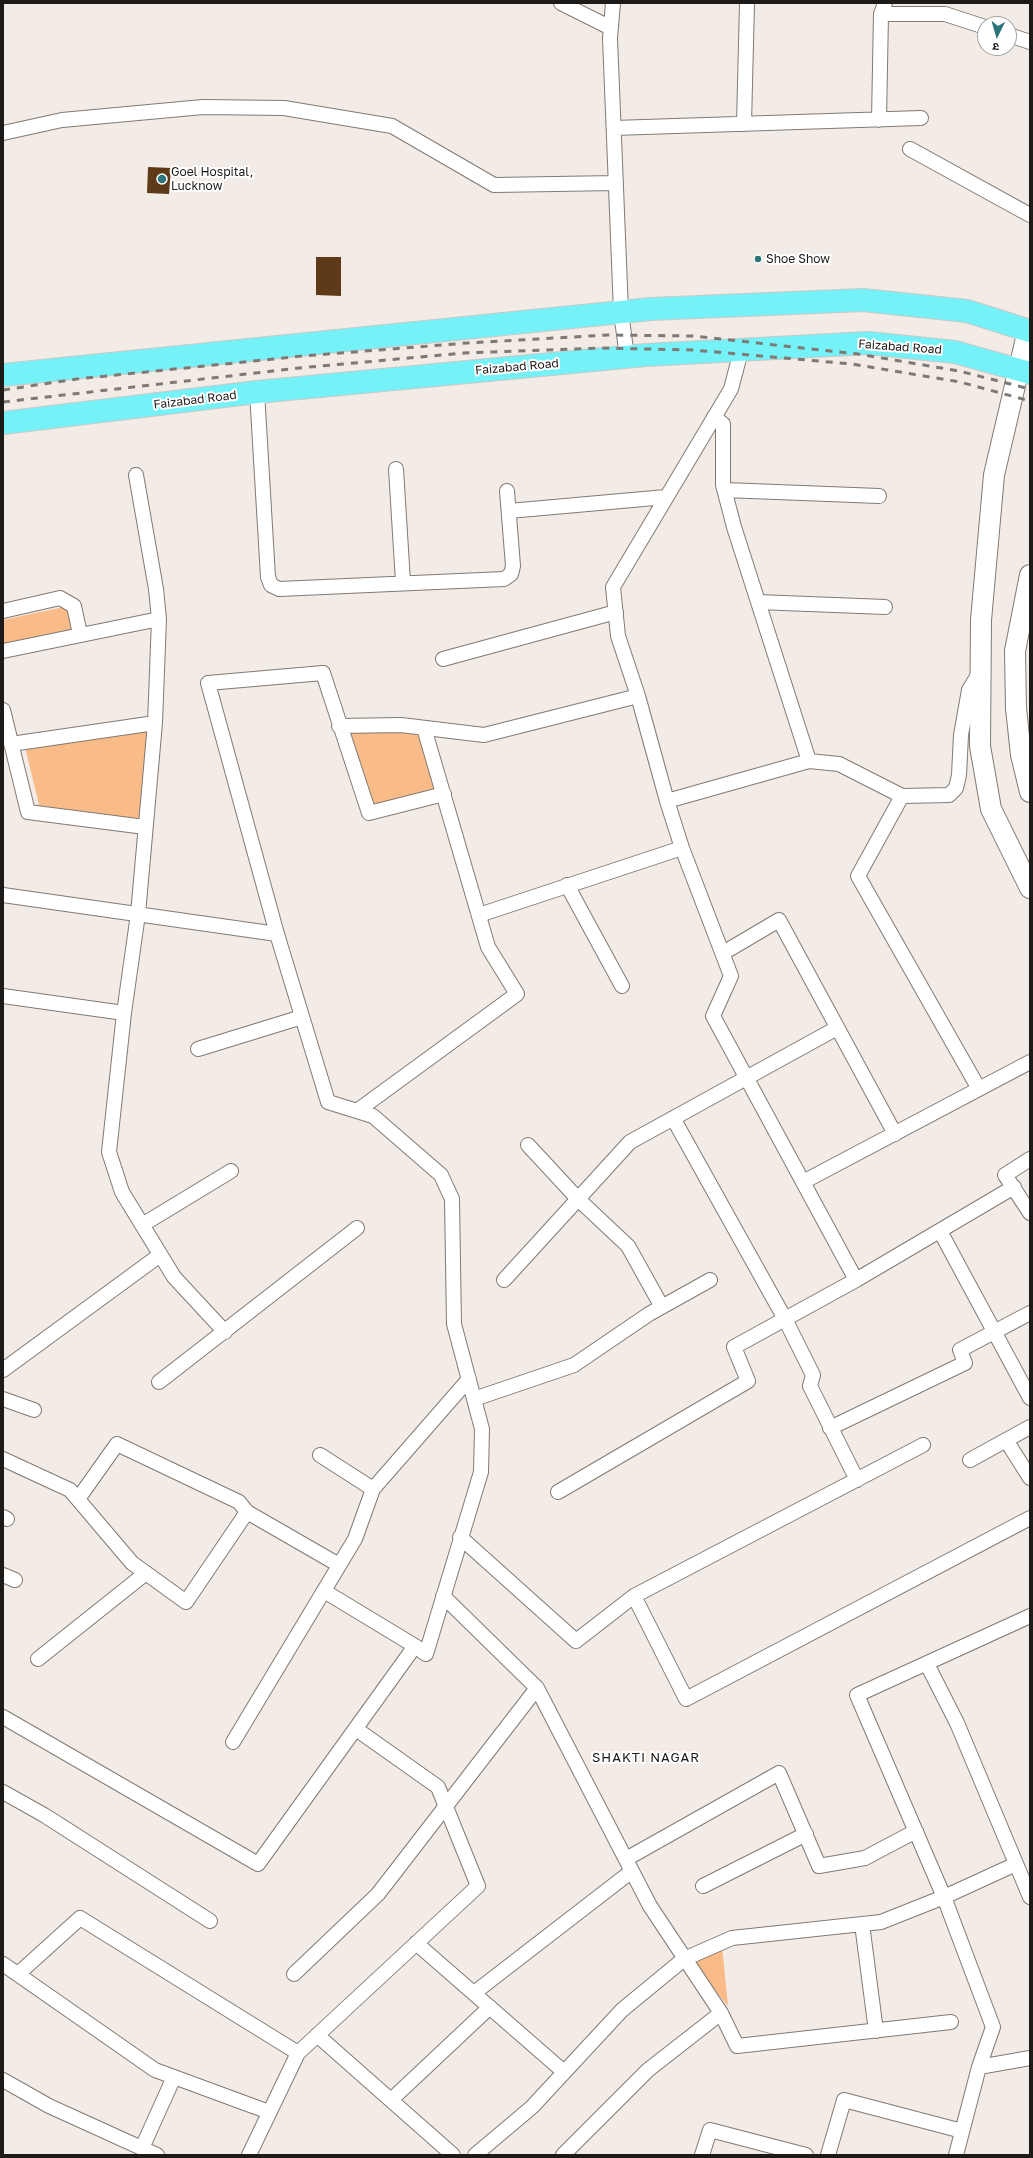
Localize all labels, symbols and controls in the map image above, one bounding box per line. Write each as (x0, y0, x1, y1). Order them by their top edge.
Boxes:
north arrow (977, 16, 1017, 56)
text: उ (992, 41, 1000, 54)
place label: Goel Hospital, Lucknow (171, 165, 253, 193)
marker: Goel Hospital, Lucknow (156, 173, 168, 185)
place label: Shoe Show (766, 252, 830, 266)
marker: Shoe Show (753, 254, 763, 264)
street label: Faizabad Road (858, 337, 942, 357)
street label: Faizabad Road (475, 356, 559, 378)
street label: Faizabad Road (153, 388, 237, 412)
district label: SHAKTI NAGAR (592, 1750, 700, 1766)

